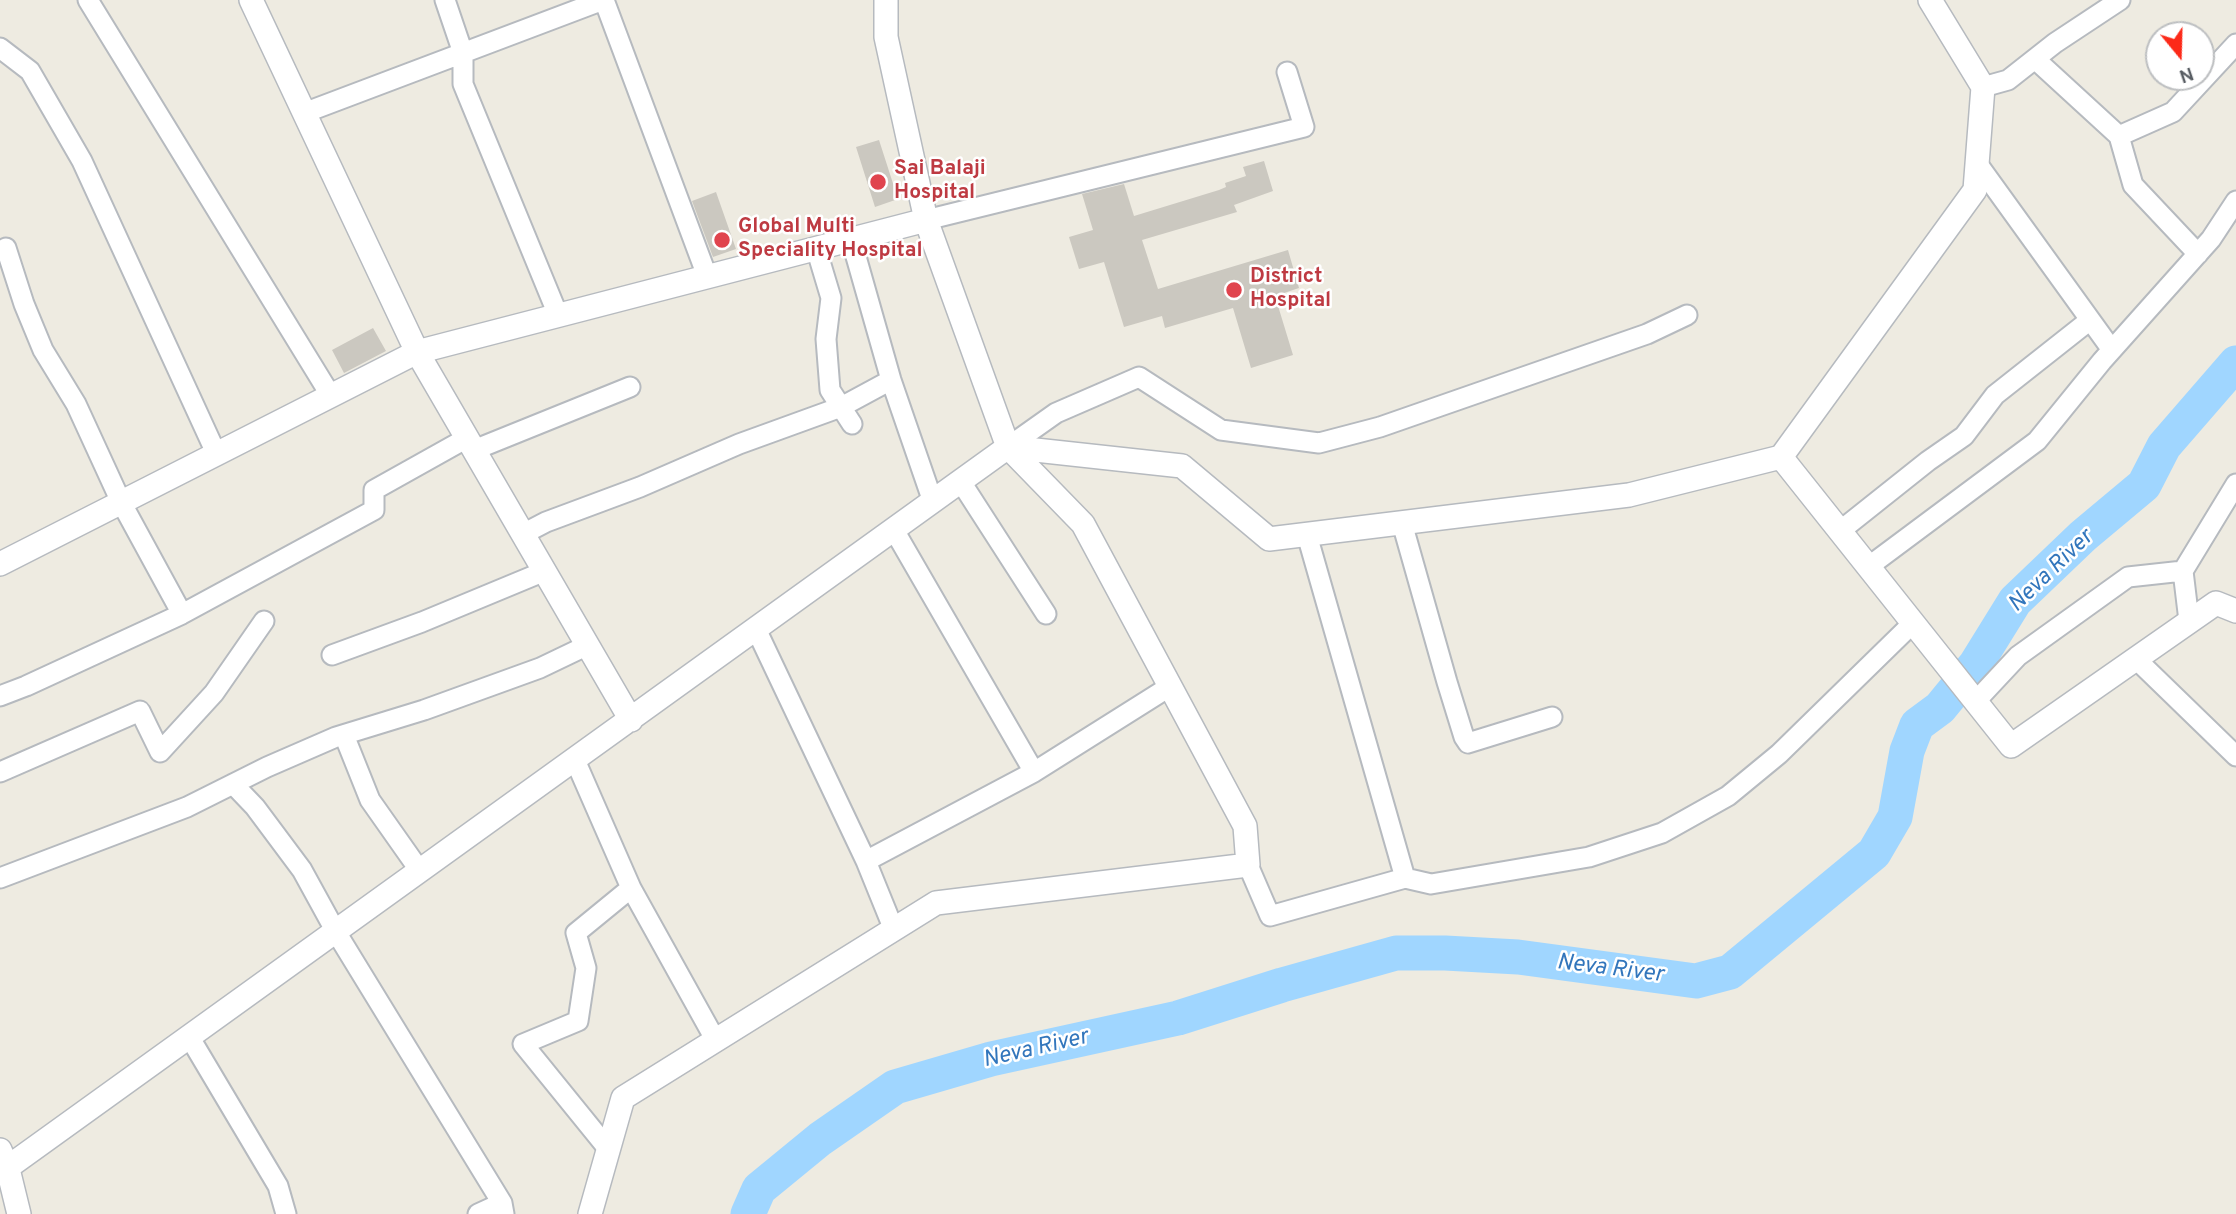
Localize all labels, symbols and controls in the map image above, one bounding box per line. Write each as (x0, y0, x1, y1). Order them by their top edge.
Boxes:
north arrow (2145, 21, 2215, 91)
text: N (2176, 60, 2197, 88)
place label: Sai Balaji Hospital (894, 157, 986, 207)
marker: Sai Balaji Hospital (868, 172, 888, 192)
place label: Global Multi Speciality Hospital (738, 215, 923, 265)
marker: Global Multi Speciality Hospital (712, 230, 732, 250)
place label: District Hospital (1250, 265, 1331, 315)
marker: District Hospital (1224, 280, 1244, 300)
water label: Neva River (2004, 525, 2100, 619)
water label: Neva River (1555, 950, 1665, 990)
water label: Neva River (981, 1024, 1091, 1076)

